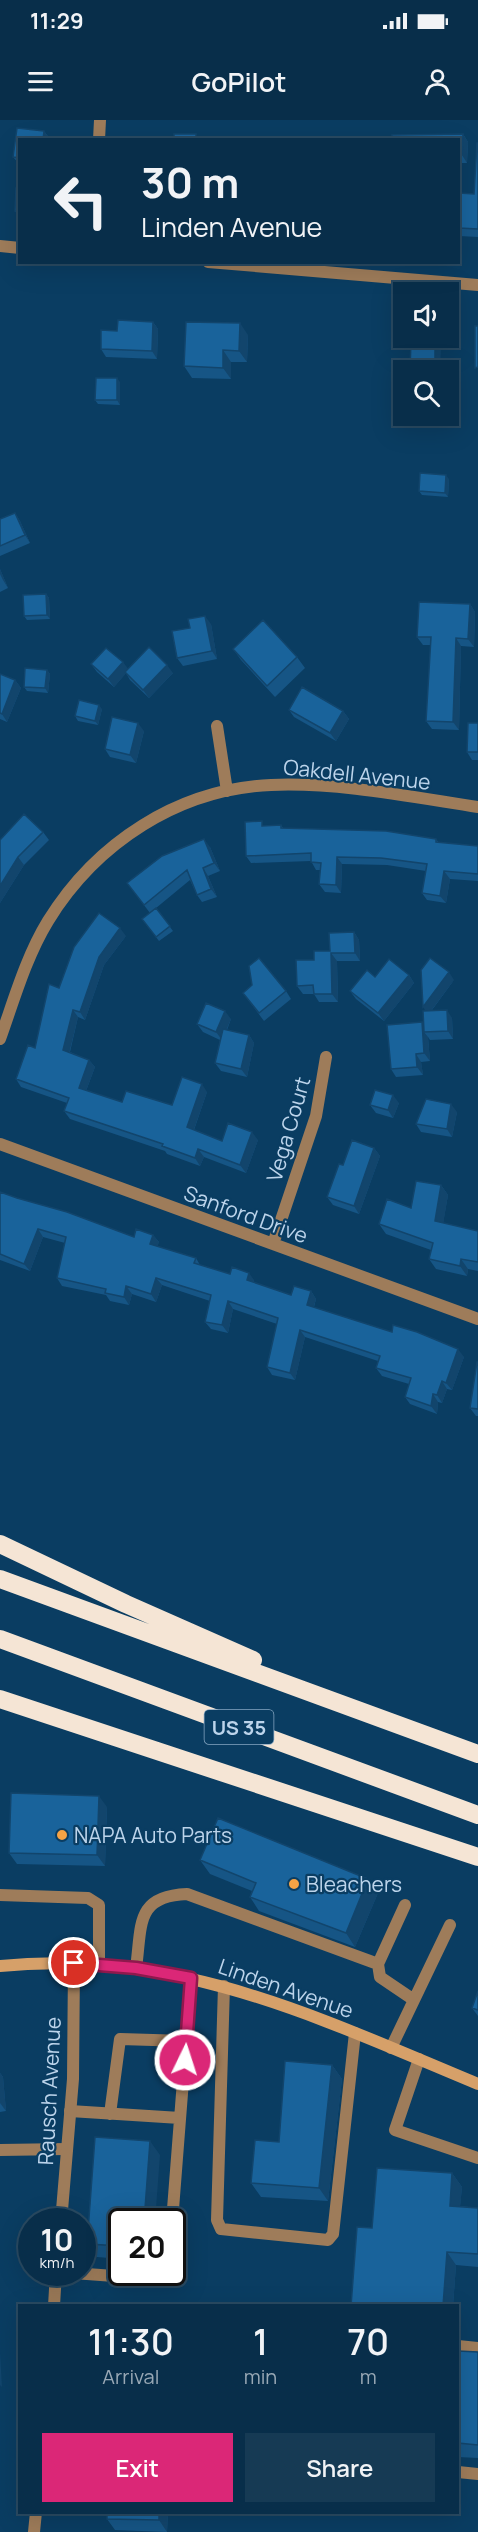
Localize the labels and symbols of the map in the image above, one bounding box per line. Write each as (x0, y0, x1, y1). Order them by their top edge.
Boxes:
street label: Oakdell Avenue (282, 752, 432, 796)
street label: Vega Court (260, 1073, 316, 1185)
street label: Sanford Drive (180, 1179, 312, 1249)
road number: US 35 (204, 1710, 274, 1744)
place label: NAPA Auto Parts (74, 1821, 232, 1849)
marker: NAPA Auto Parts (55, 1828, 69, 1842)
place label: Bleachers (306, 1870, 402, 1898)
marker: Bleachers (287, 1877, 301, 1891)
pin (48, 1937, 99, 1988)
street label: Linden Avenue (215, 1952, 357, 2024)
street label: Rausch Avenue (31, 2016, 67, 2166)
position arrow (153, 2028, 217, 2092)
speed limit sign: 20 (108, 2208, 186, 2286)

